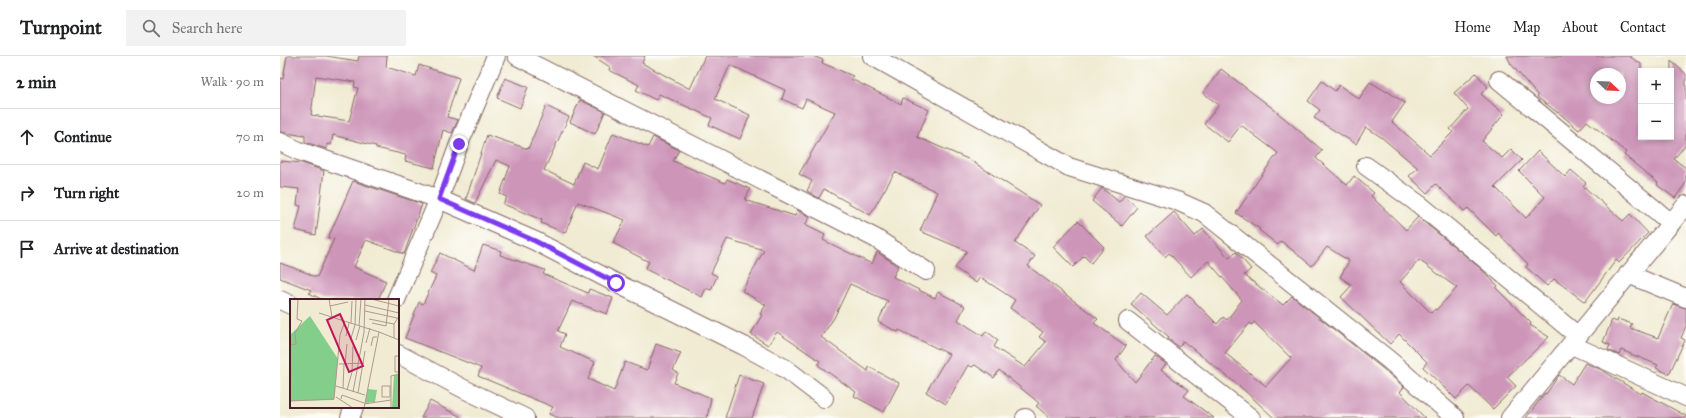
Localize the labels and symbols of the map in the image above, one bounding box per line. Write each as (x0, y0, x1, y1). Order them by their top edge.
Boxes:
north arrow (1590, 68, 1626, 104)
route end (450, 135, 468, 153)
route start (607, 274, 625, 292)
inset map (290, 299, 399, 408)

